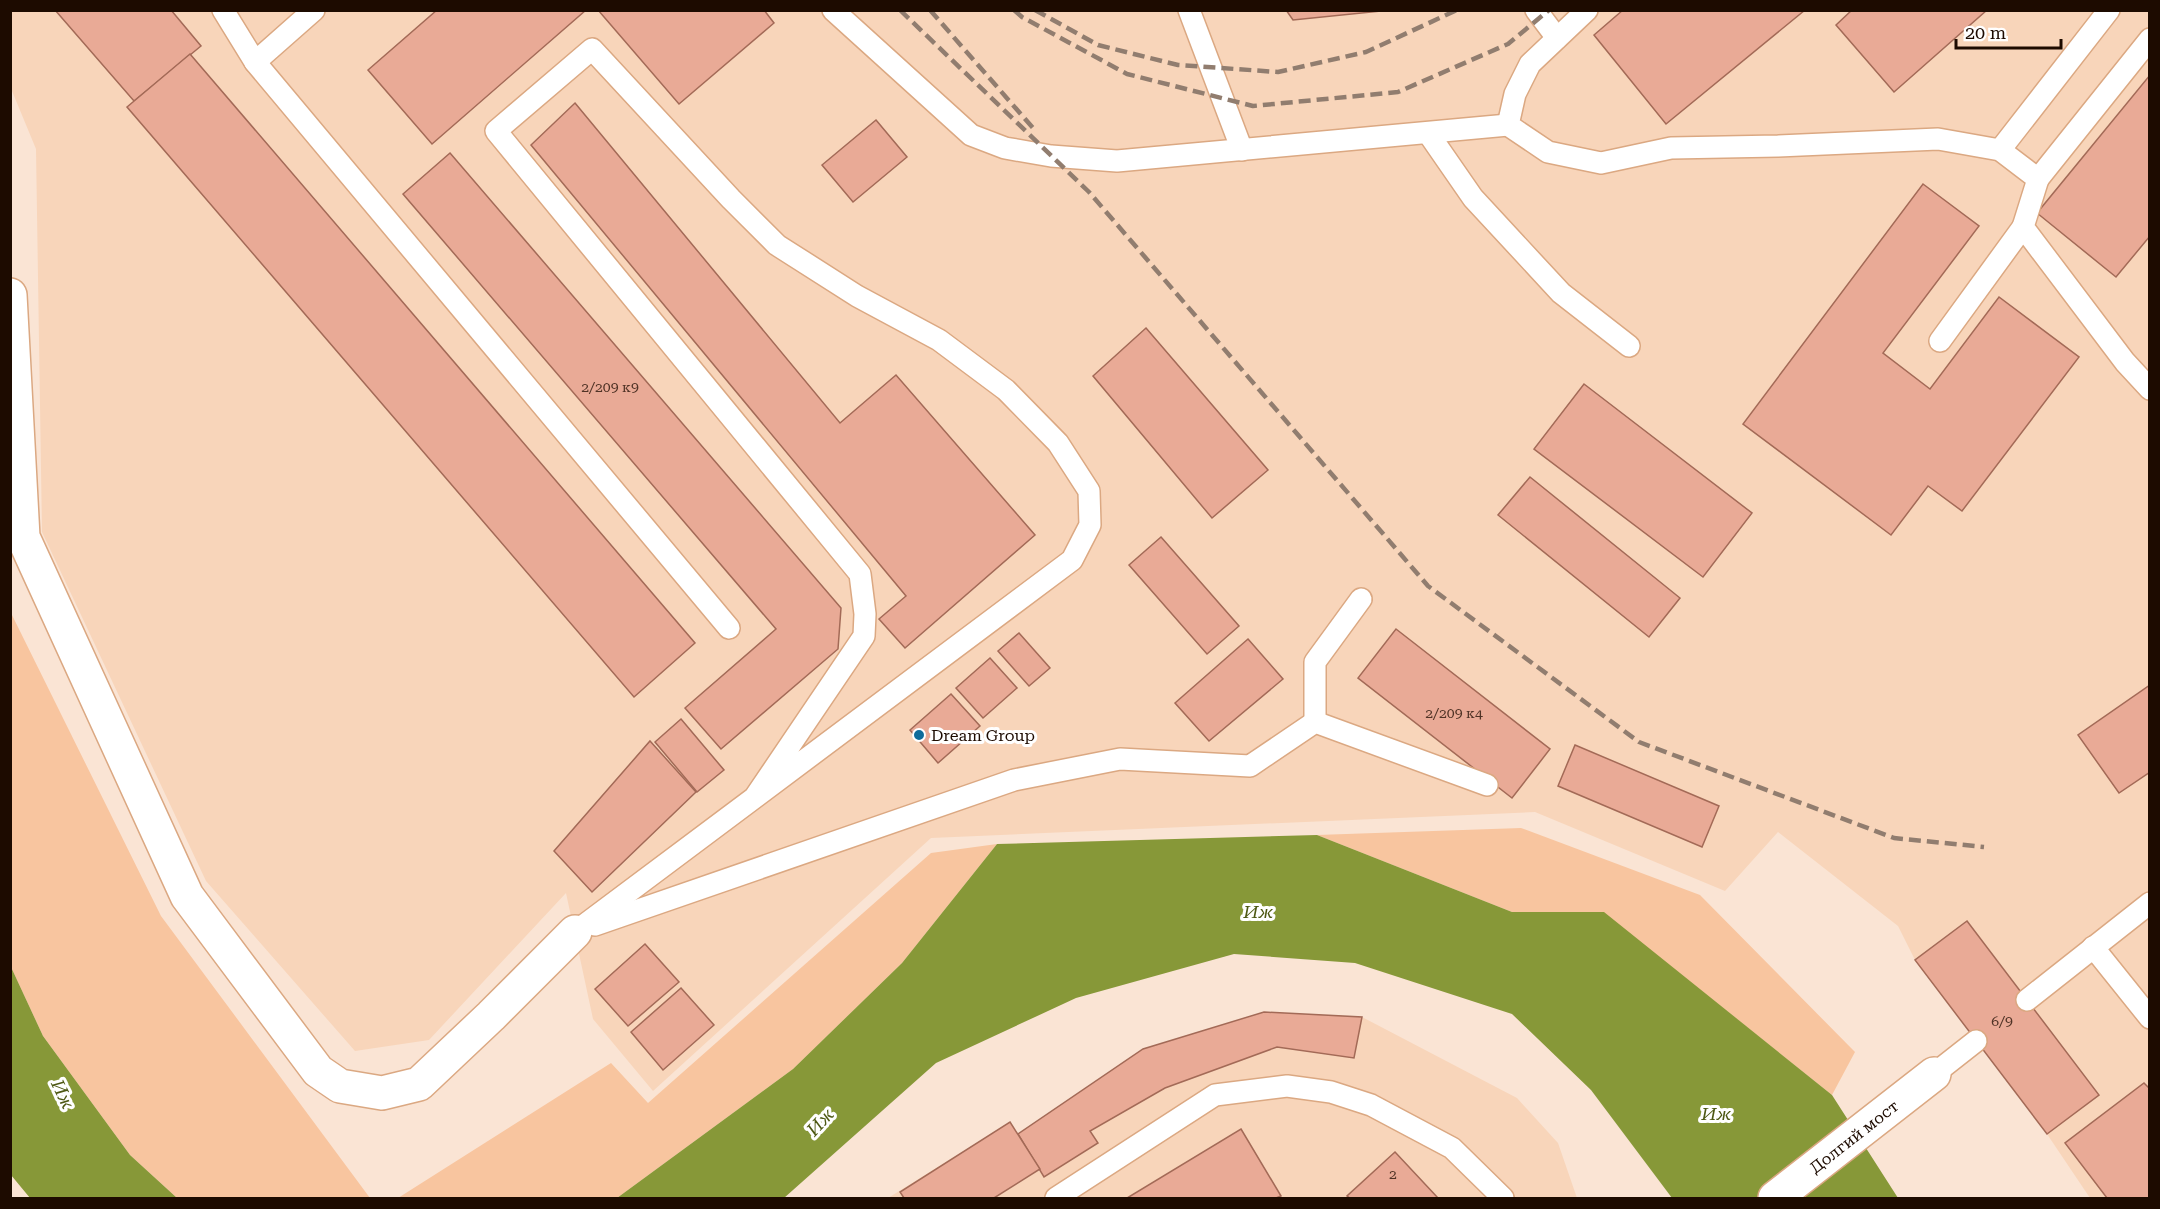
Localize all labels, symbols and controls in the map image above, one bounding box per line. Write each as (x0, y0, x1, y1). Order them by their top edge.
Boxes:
scale bar (1956, 12, 2061, 50)
text: 20 m (1965, 22, 2006, 43)
house number: 2/209 к9 (581, 379, 639, 395)
house number: 2/209 к4 (1425, 705, 1483, 721)
place label: Dream Group (931, 726, 1035, 745)
marker: Dream Group (912, 728, 926, 742)
water label: Иж (1242, 901, 1273, 922)
house number: 6/9 (1991, 1013, 2013, 1029)
water label: Иж (47, 1075, 79, 1113)
street label: Долгий мост (1806, 1096, 1902, 1177)
water label: Иж (1700, 1103, 1731, 1124)
water label: Иж (802, 1104, 838, 1141)
house number: 2 (1389, 1166, 1397, 1182)

